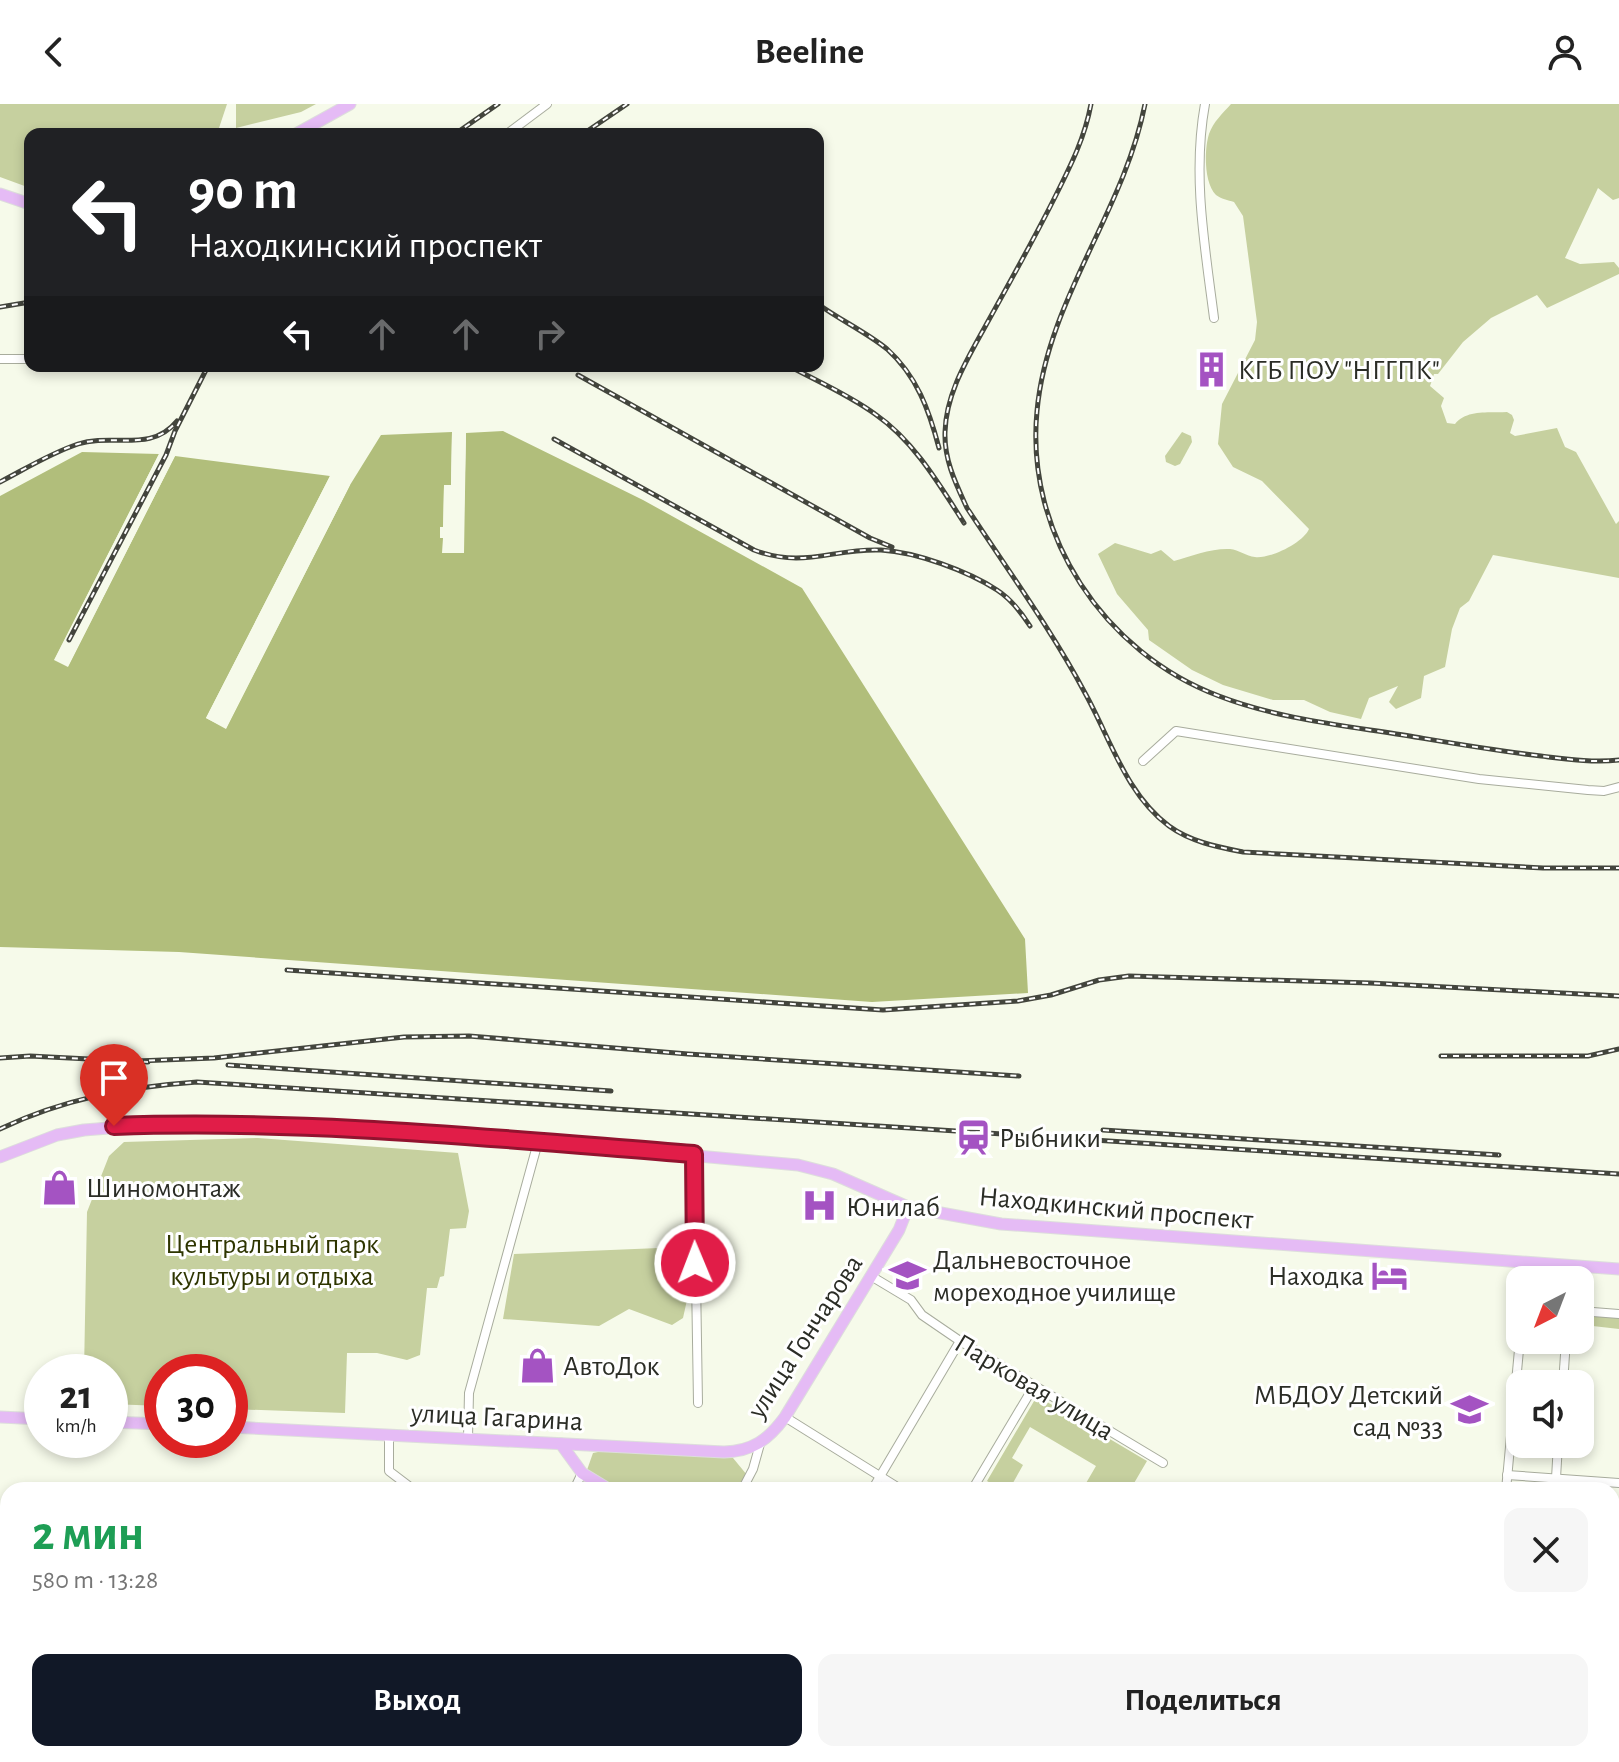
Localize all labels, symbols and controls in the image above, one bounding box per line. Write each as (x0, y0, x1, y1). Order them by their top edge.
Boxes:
icon: back (32, 30, 76, 74)
icon: person (1543, 30, 1587, 74)
text: Beeline (755, 34, 864, 70)
icon: left (56, 160, 160, 264)
text: 90 m (188, 163, 298, 219)
text: Находкинский проспект (188, 228, 542, 264)
icon: left (276, 312, 320, 356)
icon: ahead (360, 312, 404, 356)
icon: ahead (444, 312, 488, 356)
icon: right (528, 312, 572, 356)
building icon: КГБ ПОУ "НГГПК" (1193, 350, 1231, 388)
place label: КГБ ПОУ "НГГПК" (1238, 357, 1440, 385)
pin (80, 1044, 148, 1126)
icon: arrive (92, 1056, 136, 1100)
station icon: Рыбники (954, 1118, 992, 1156)
place label: Рыбники (999, 1125, 1101, 1153)
shop icon: Шиномонтаж (41, 1168, 79, 1206)
place label: Шиномонтаж (86, 1175, 241, 1203)
street label: Находкинский проспект (977, 1183, 1255, 1235)
hospital icon: Юнилаб (801, 1187, 839, 1225)
place label: Юнилаб (846, 1194, 940, 1222)
position arrow (653, 1221, 737, 1305)
park label: Центральный парк культуры и отдыха (165, 1231, 379, 1291)
place label: Дальневосточное мореходное училище (933, 1247, 1176, 1307)
street label: улица Гончарова (742, 1250, 869, 1424)
school or university icon: Дальневосточное мореходное училище (888, 1256, 926, 1294)
hotel icon: Находка (1371, 1256, 1409, 1294)
place label: Находка (1268, 1263, 1364, 1291)
north arrow (1506, 1266, 1594, 1354)
map controls (1506, 1266, 1594, 1458)
street label: Парковая улица (950, 1329, 1119, 1446)
shop icon: АвтоДок (518, 1346, 556, 1384)
place label: АвтоДок (563, 1353, 660, 1381)
speed limit sign: 30 (144, 1354, 248, 1458)
button: sound (1506, 1370, 1594, 1458)
text: 21 (59, 1376, 93, 1416)
place label: МБДОУ Детский сад №33 (1254, 1382, 1443, 1442)
school or university icon: МБДОУ Детский сад №33 (1450, 1391, 1488, 1429)
street label: улица Гагарина (409, 1399, 584, 1436)
text: km/h (55, 1416, 97, 1436)
button: close (1504, 1508, 1588, 1592)
text: 2 мин (32, 1511, 144, 1559)
text: 580 m · 13:28 (32, 1567, 158, 1593)
button: Выход (32, 1654, 802, 1746)
button: Поделиться (818, 1654, 1588, 1746)

